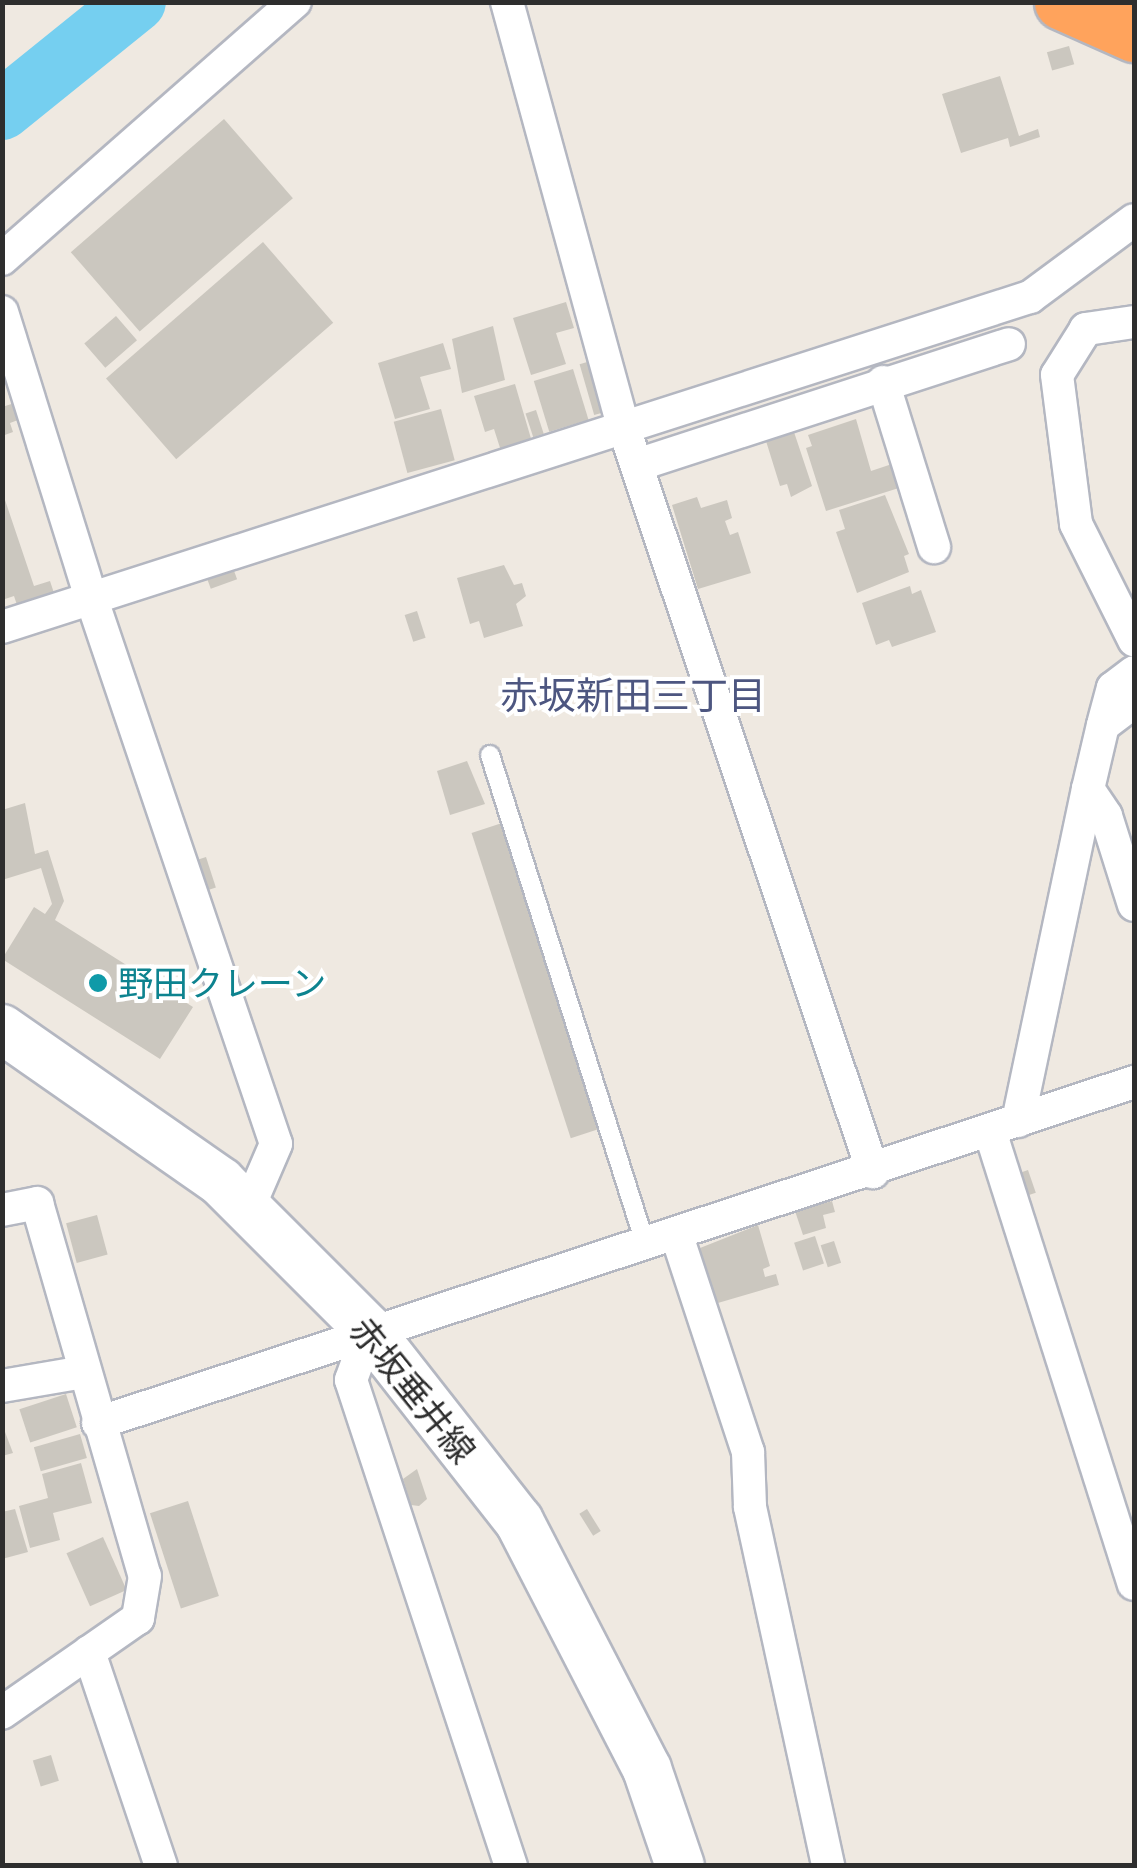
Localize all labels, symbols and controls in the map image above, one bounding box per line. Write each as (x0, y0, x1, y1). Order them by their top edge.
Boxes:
district label: 赤坂新田三丁目 (500, 672, 766, 718)
place label: 野田クレーン (118, 962, 328, 1004)
marker: 野田クレーン (87, 972, 109, 994)
street label: 赤坂垂井線 (342, 1309, 484, 1471)

